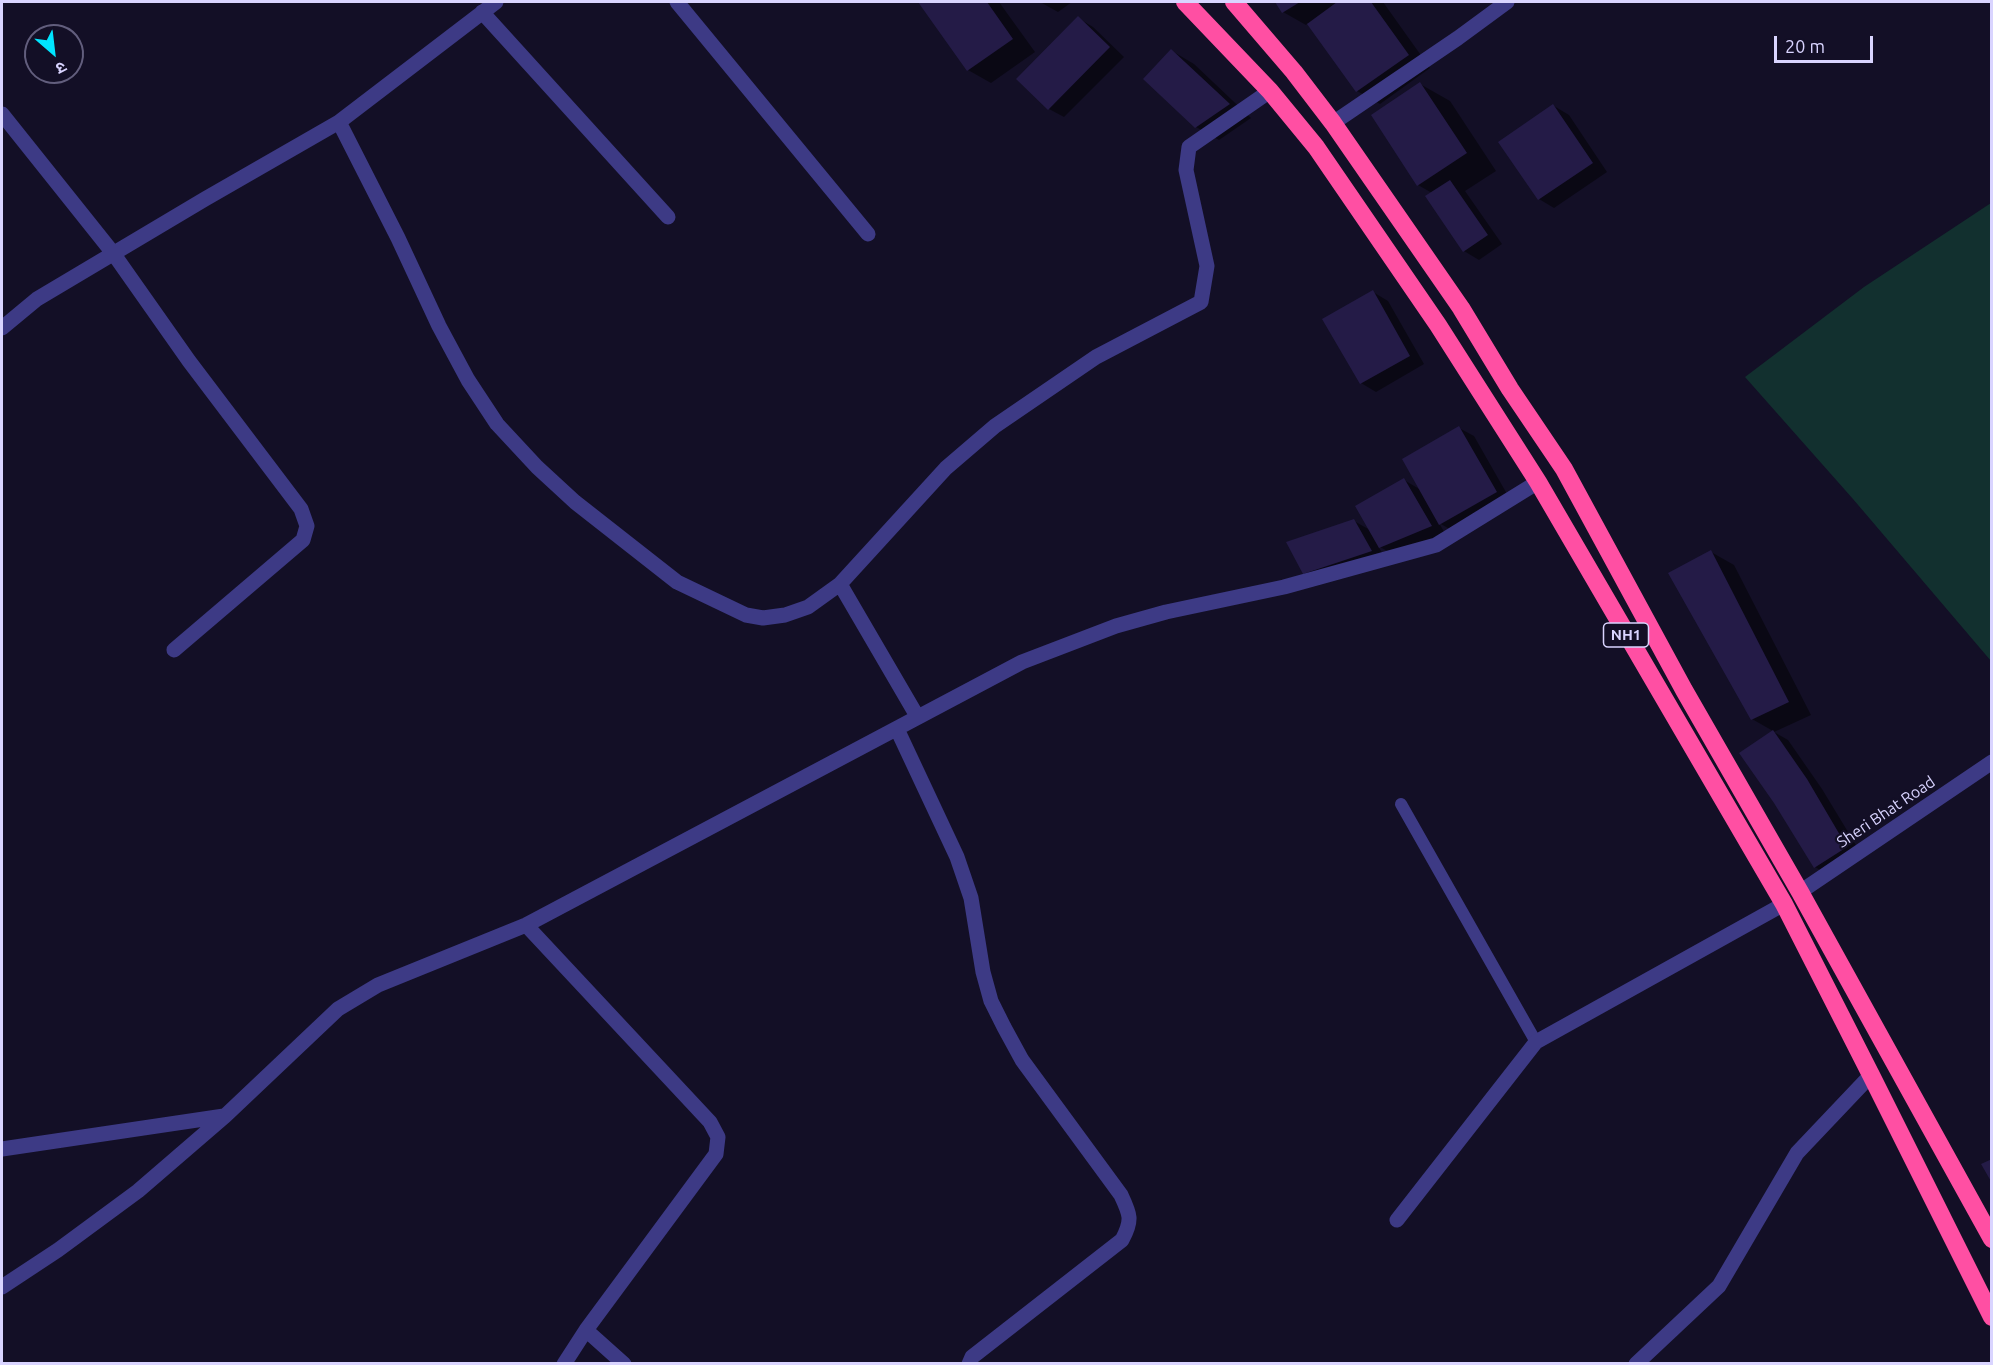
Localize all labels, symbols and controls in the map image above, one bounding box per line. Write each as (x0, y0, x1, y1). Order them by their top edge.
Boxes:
north arrow (24, 24, 84, 84)
scale bar (1777, 24, 1876, 62)
text: 20 m (1785, 36, 1825, 56)
text: उ (53, 58, 70, 78)
road number: NH1 (1604, 623, 1648, 647)
street label: Sheri Bhat Road (1833, 772, 1939, 852)

